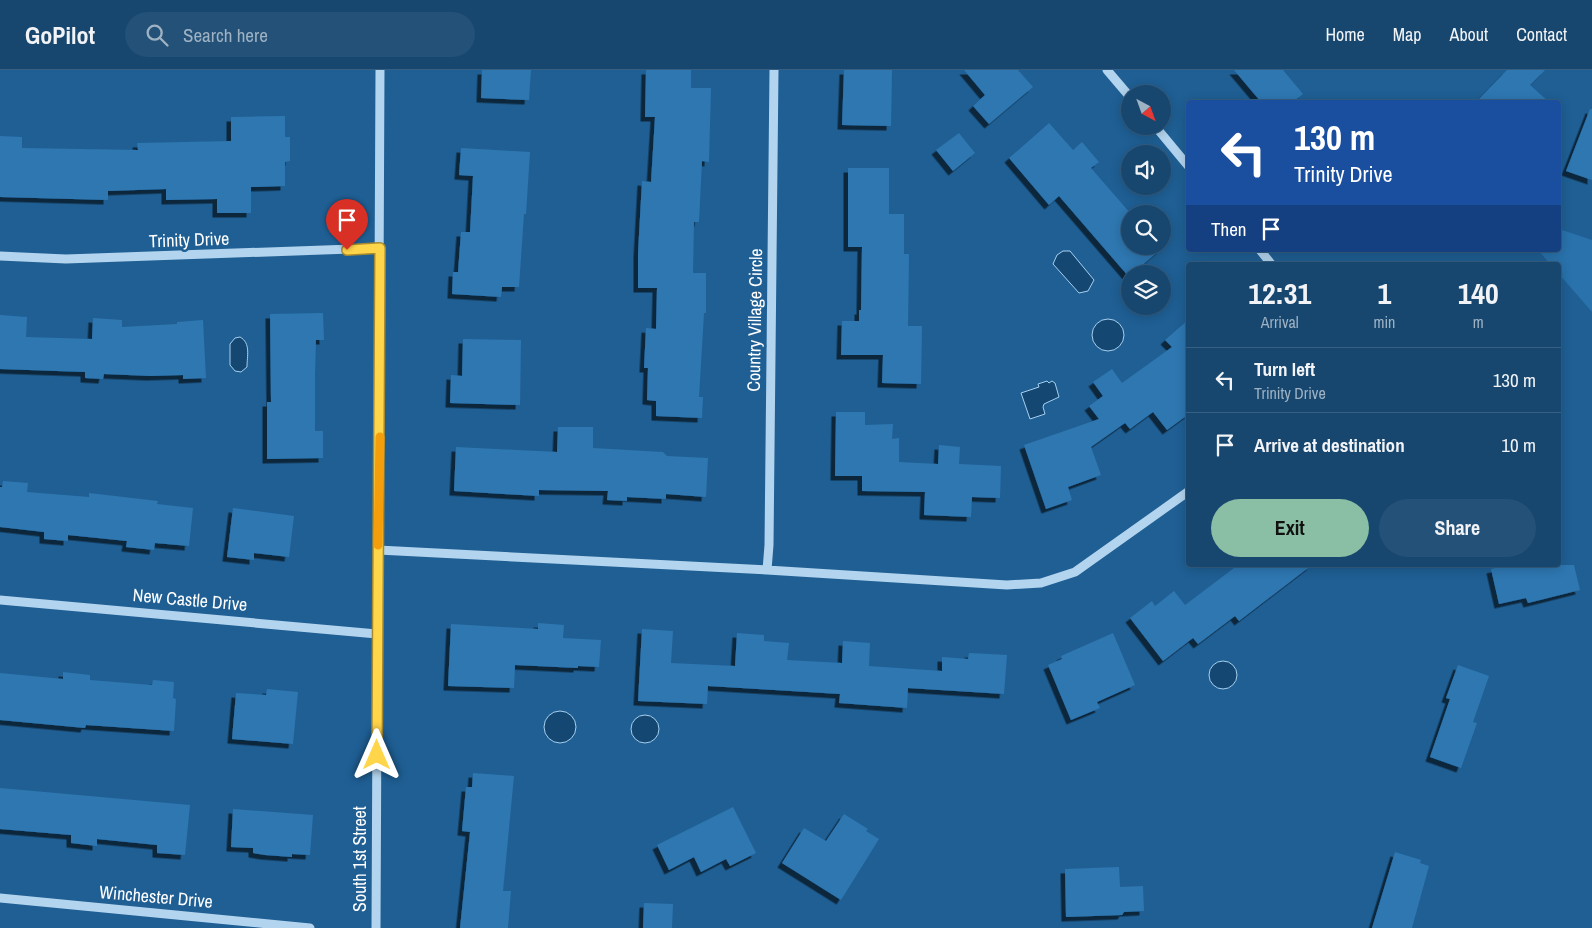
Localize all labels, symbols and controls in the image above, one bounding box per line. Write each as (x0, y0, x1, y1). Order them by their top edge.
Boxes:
search box (125, 12, 475, 57)
text: GoPilot (25, 19, 95, 51)
icon: search (143, 21, 171, 49)
text: Search here (183, 22, 268, 48)
text: Home (1325, 22, 1365, 47)
text: Map (1393, 22, 1422, 47)
text: About (1450, 22, 1488, 47)
text: Contact (1516, 22, 1567, 47)
north arrow (1121, 85, 1171, 135)
map controls (1121, 85, 1171, 315)
text: 130 m (1294, 114, 1375, 161)
icon: left (1211, 120, 1276, 185)
button: sound (1121, 145, 1171, 195)
text: Trinity Drive (1294, 159, 1393, 189)
pin (326, 199, 368, 250)
button: search (1121, 205, 1171, 255)
icon: arrive (333, 206, 361, 234)
icon: arrive (1257, 215, 1285, 243)
text: Then (1211, 216, 1247, 242)
street label: Trinity Drive (148, 226, 230, 253)
street label: Country Village Circle (741, 248, 768, 392)
button: layers (1121, 265, 1171, 315)
text: 12:31 (1248, 273, 1311, 313)
text: 1 (1378, 273, 1391, 313)
text: 140 (1458, 273, 1499, 313)
text: Arrival (1261, 311, 1299, 333)
text: min (1373, 311, 1395, 333)
text: m (1473, 311, 1484, 333)
text: Turn left (1254, 356, 1315, 382)
icon: left (1211, 366, 1239, 394)
text: 130 m (1493, 367, 1536, 393)
text: Trinity Drive (1254, 382, 1326, 404)
icon: arrive (1211, 431, 1239, 459)
text: Arrive at destination (1254, 432, 1405, 458)
text: 10 m (1501, 432, 1536, 458)
button: Exit (1211, 499, 1369, 557)
button: Share (1379, 499, 1536, 557)
street label: New Castle Drive (132, 582, 248, 617)
position arrow (350, 728, 402, 780)
street label: South 1st Street (347, 806, 372, 912)
street label: Winchester Drive (98, 879, 214, 914)

